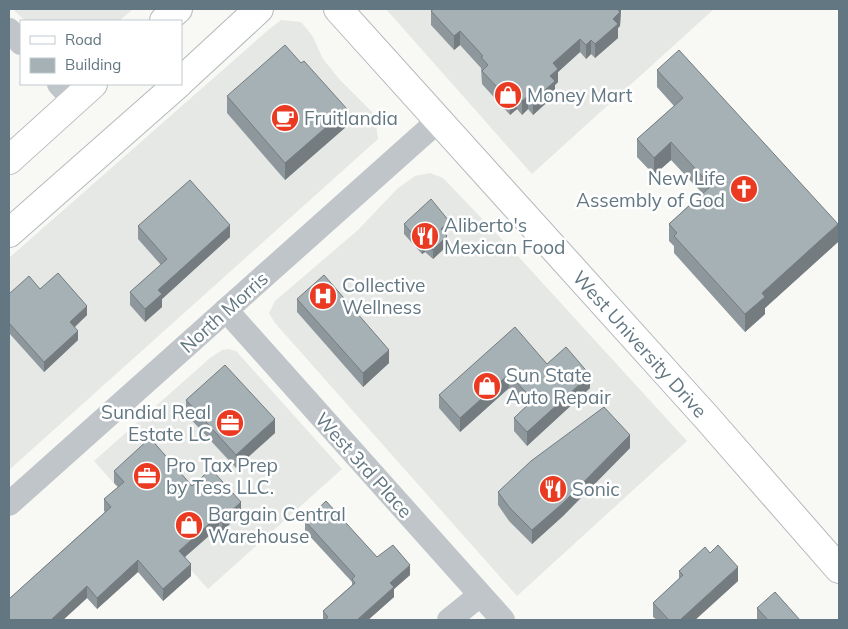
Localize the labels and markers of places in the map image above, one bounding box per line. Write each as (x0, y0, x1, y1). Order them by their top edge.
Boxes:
shop icon: Money Mart (493, 80, 523, 110)
place label: Money Mart (527, 83, 633, 107)
cafe icon: Fruitlandia (270, 103, 300, 133)
place label: Fruitlandia (304, 106, 398, 130)
place label: New Life Assembly of God (576, 166, 725, 212)
church icon: New Life Assembly of God (729, 174, 759, 204)
place label: Aliberto's Mexican Food (444, 213, 565, 259)
restaurant icon: Aliberto's Mexican Food (410, 221, 440, 251)
place label: Collective Wellness (342, 273, 425, 319)
hospital icon: Collective Wellness (308, 281, 338, 311)
place label: Sun State Auto Repair (506, 363, 611, 409)
shop icon: Sun State Auto Repair (472, 371, 502, 401)
place label: Sundial Real Estate LC (101, 400, 211, 446)
office icon: Sundial Real Estate LC (215, 408, 245, 438)
place label: Pro Tax Prep by Tess LLC. (166, 453, 278, 499)
office icon: Pro Tax Prep by Tess LLC. (132, 461, 162, 491)
restaurant icon: Sonic (538, 474, 568, 504)
place label: Sonic (572, 477, 620, 501)
place label: Bargain Central Warehouse (208, 502, 346, 548)
shop icon: Bargain Central Warehouse (174, 510, 204, 540)

